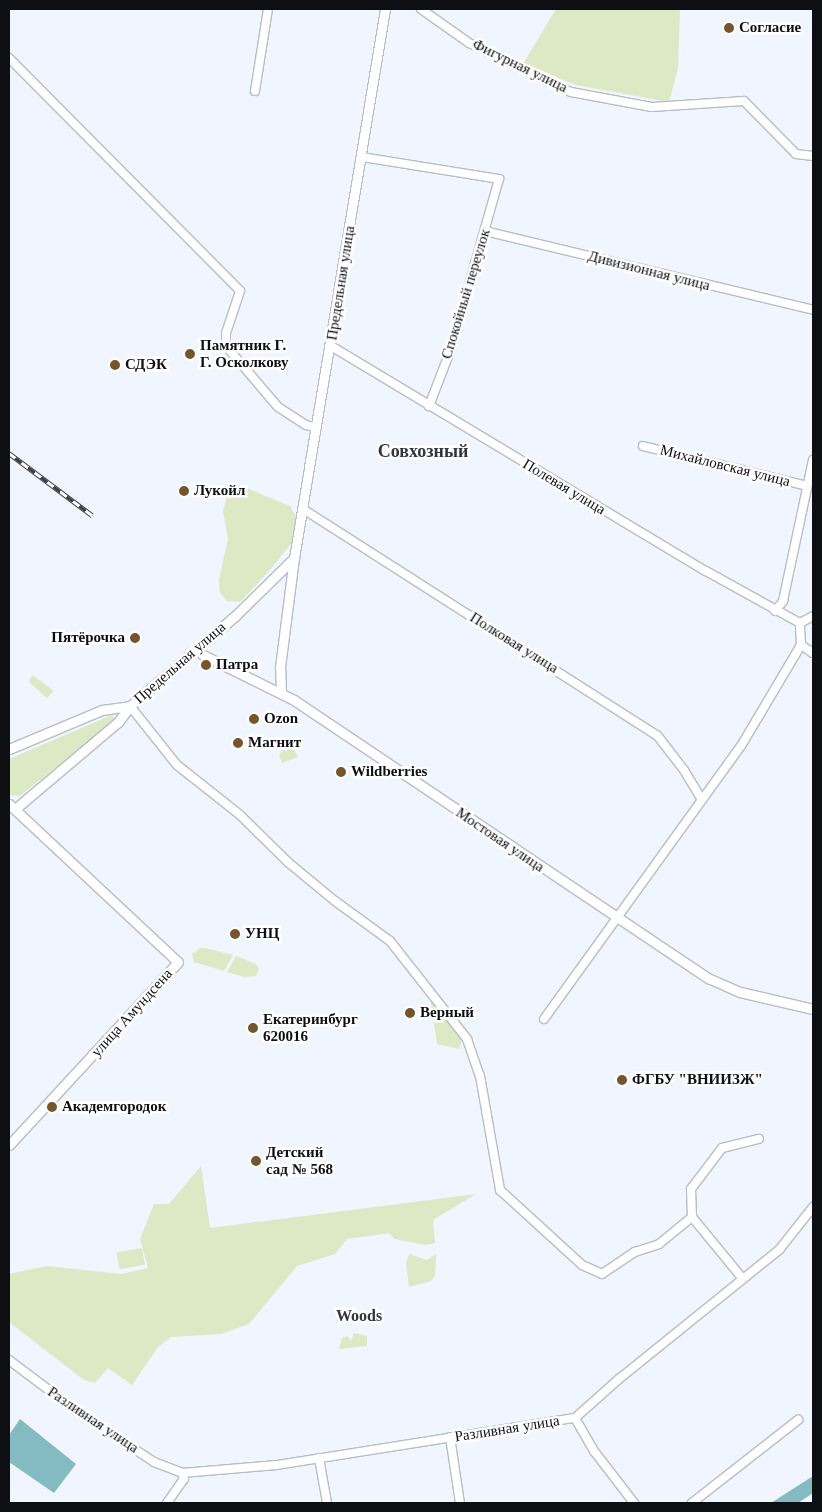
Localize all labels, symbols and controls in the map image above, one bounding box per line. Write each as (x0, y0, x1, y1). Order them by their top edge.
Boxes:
place label: Согласие (739, 19, 801, 37)
marker: Согласие (723, 22, 735, 34)
street label: Фигурная улица (470, 35, 570, 97)
street label: Предельная улица (323, 224, 359, 342)
street label: Спокойный переулок (438, 227, 494, 361)
street label: Дивизионная улица (586, 247, 712, 295)
place label: Памятник Г. Г. Осколкову (200, 336, 288, 371)
marker: Памятник Г. Г. Осколкову (184, 348, 196, 360)
place label: СДЭК (125, 356, 167, 374)
marker: СДЭК (109, 359, 121, 371)
district label: Совхозный (378, 440, 468, 462)
street label: Михайловская улица (658, 441, 792, 491)
street label: Полевая улица (519, 455, 609, 519)
place label: Лукойл (194, 482, 245, 500)
marker: Лукойл (178, 485, 190, 497)
street label: Полковая улица (466, 609, 562, 677)
street label: Предельная улица (130, 618, 230, 708)
place label: Пятёрочка (51, 629, 125, 647)
marker: Пятёрочка (129, 632, 141, 644)
place label: Патра (216, 656, 258, 674)
marker: Патра (200, 659, 212, 671)
place label: Ozon (264, 710, 298, 728)
marker: Ozon (248, 713, 260, 725)
place label: Магнит (248, 734, 301, 752)
marker: Магнит (232, 737, 244, 749)
place label: Wildberries (351, 763, 427, 781)
marker: Wildberries (335, 766, 347, 778)
street label: Мостовая улица (452, 804, 548, 876)
place label: УНЦ (245, 925, 279, 943)
marker: УНЦ (229, 928, 241, 940)
street label: улица Амундсена (88, 965, 176, 1061)
place label: Верный (420, 1004, 474, 1022)
marker: Верный (404, 1007, 416, 1019)
place label: Екатеринбург 620016 (263, 1010, 358, 1045)
marker: Екатеринбург 620016 (247, 1022, 259, 1034)
place label: ФГБУ "ВНИИЗЖ" (632, 1071, 763, 1089)
marker: ФГБУ "ВНИИЗЖ" (616, 1074, 628, 1086)
place label: Академгородок (62, 1098, 166, 1116)
marker: Академгородок (46, 1101, 58, 1113)
place label: Детский сад № 568 (266, 1143, 333, 1178)
marker: Детский сад № 568 (250, 1155, 262, 1167)
district label: Woods (336, 1306, 382, 1326)
street label: Разливная улица (44, 1383, 142, 1457)
street label: Разливная улица (453, 1412, 561, 1446)

